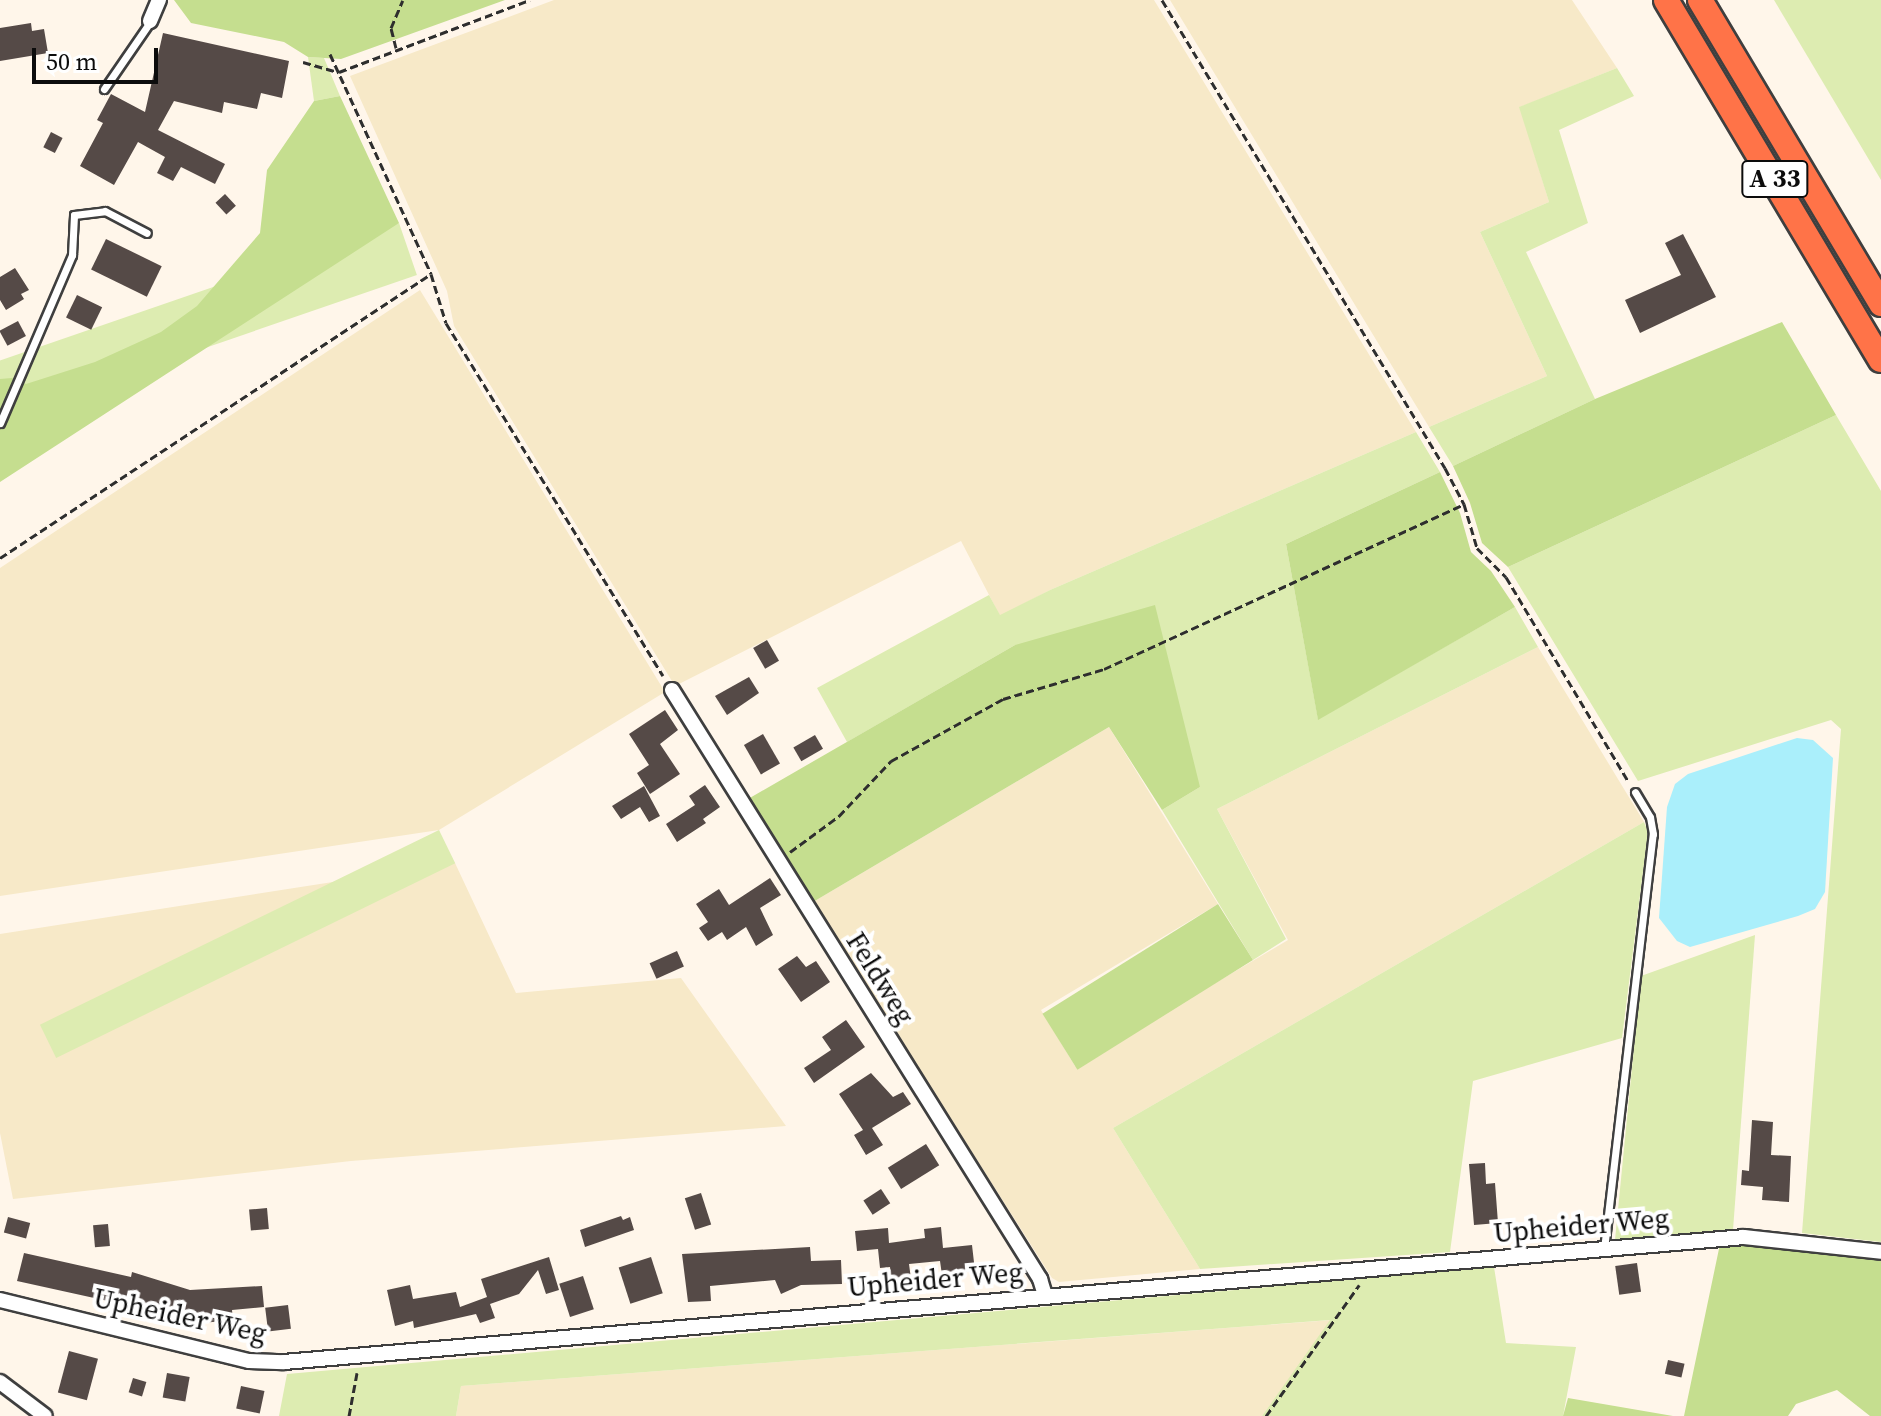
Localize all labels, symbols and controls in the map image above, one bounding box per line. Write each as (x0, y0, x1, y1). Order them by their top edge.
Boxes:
scale bar (36, 32, 162, 82)
text: 50 m (46, 45, 97, 78)
road number: A 33 (1741, 157, 1809, 201)
street label: Feldweg (840, 926, 922, 1030)
street label: Upheider Weg (1491, 1201, 1671, 1249)
street label: Upheider Weg (845, 1255, 1025, 1303)
street label: Upheider Weg (90, 1280, 270, 1350)

